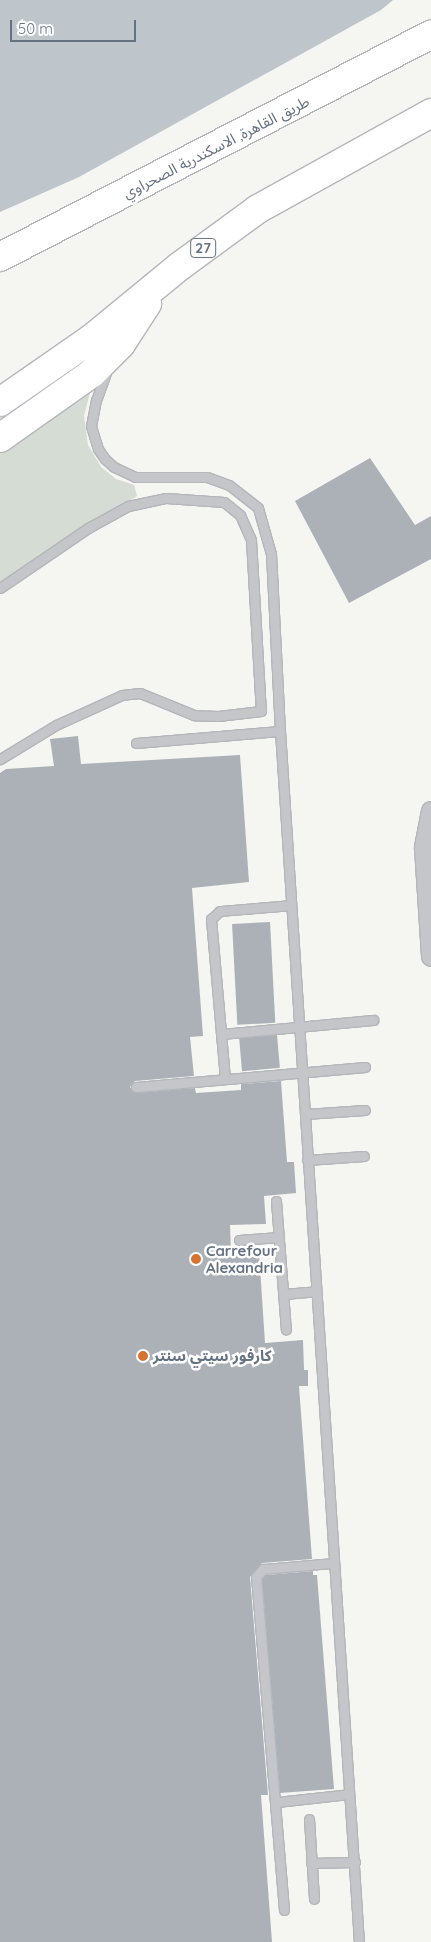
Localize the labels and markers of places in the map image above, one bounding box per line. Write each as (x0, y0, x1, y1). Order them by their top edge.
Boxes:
place label: Carrefour Alexandria (206, 1241, 283, 1276)
marker: Carrefour Alexandria (190, 1253, 202, 1265)
place label: كارفور سيتي سنتر (153, 1347, 272, 1365)
marker: كارفور سيتي سنتر (137, 1350, 149, 1362)

